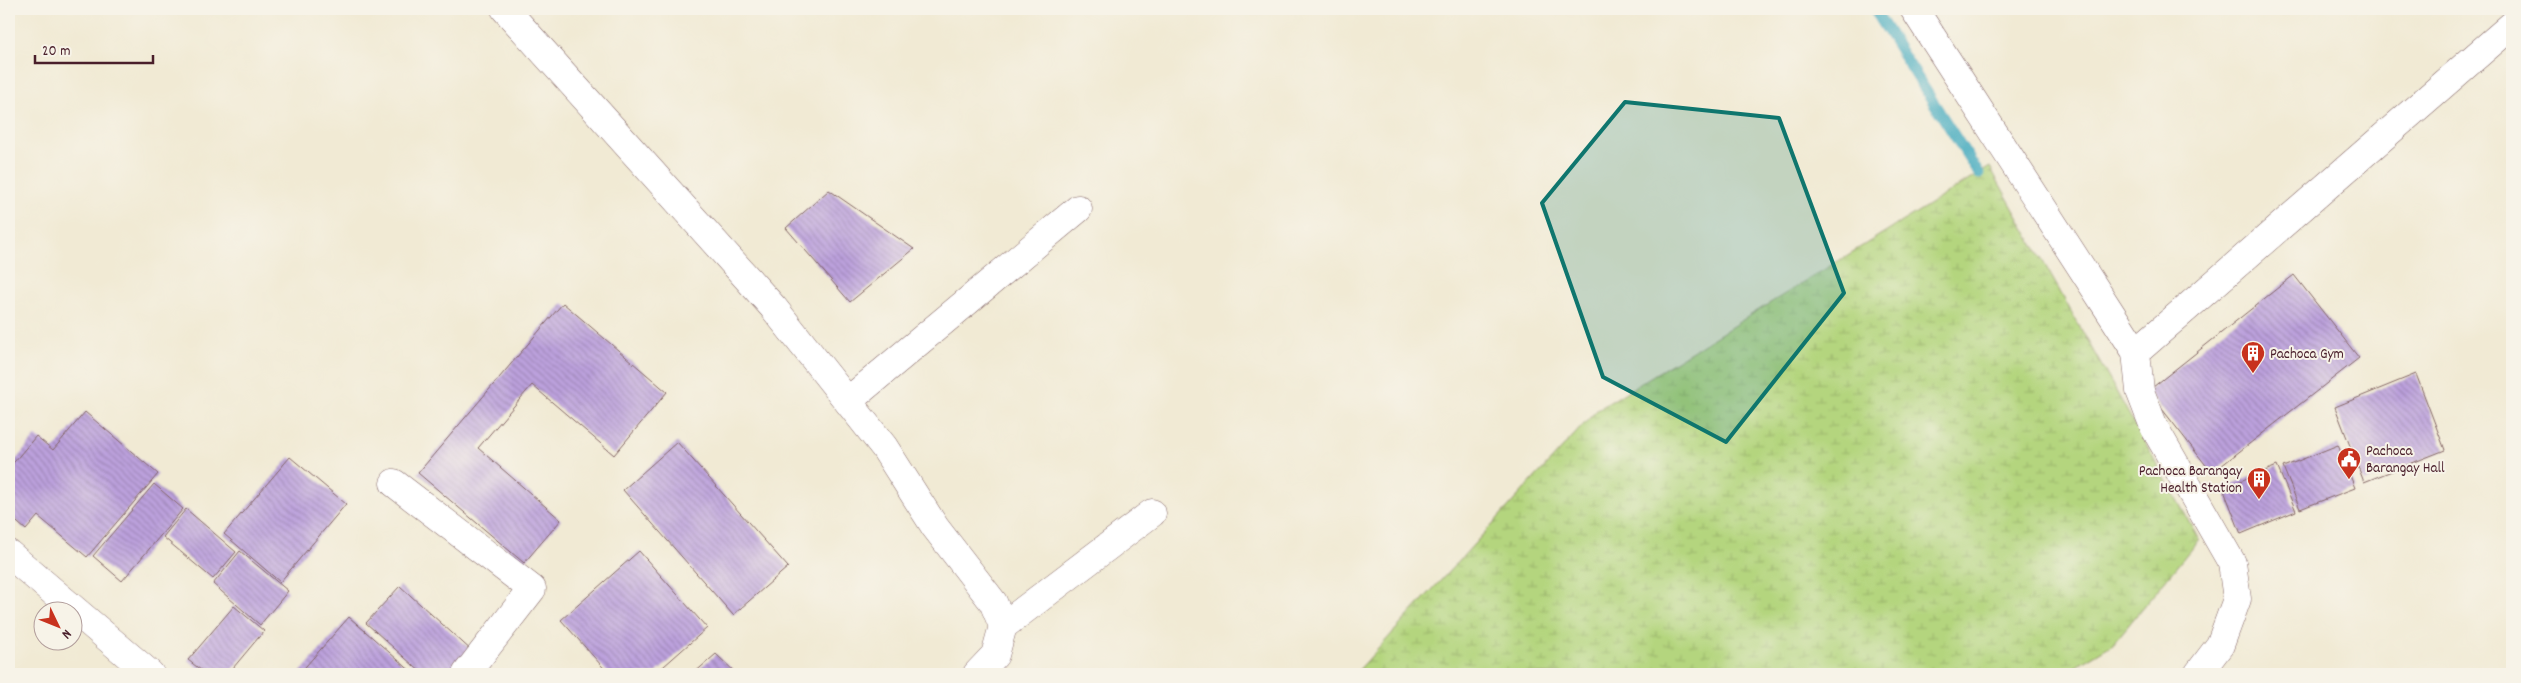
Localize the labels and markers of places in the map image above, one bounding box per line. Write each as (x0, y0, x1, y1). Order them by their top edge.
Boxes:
building icon: Pachoca Gym (2240, 340, 2266, 374)
place label: Pachoca Gym (2270, 344, 2344, 366)
place label: Pachoca Barangay Hall (2366, 441, 2445, 480)
public building icon: Pachoca Barangay Hall (2336, 446, 2362, 480)
place label: Pachoca Barangay Health Station (2139, 461, 2243, 500)
building icon: Pachoca Barangay Health Station (2246, 466, 2272, 500)

